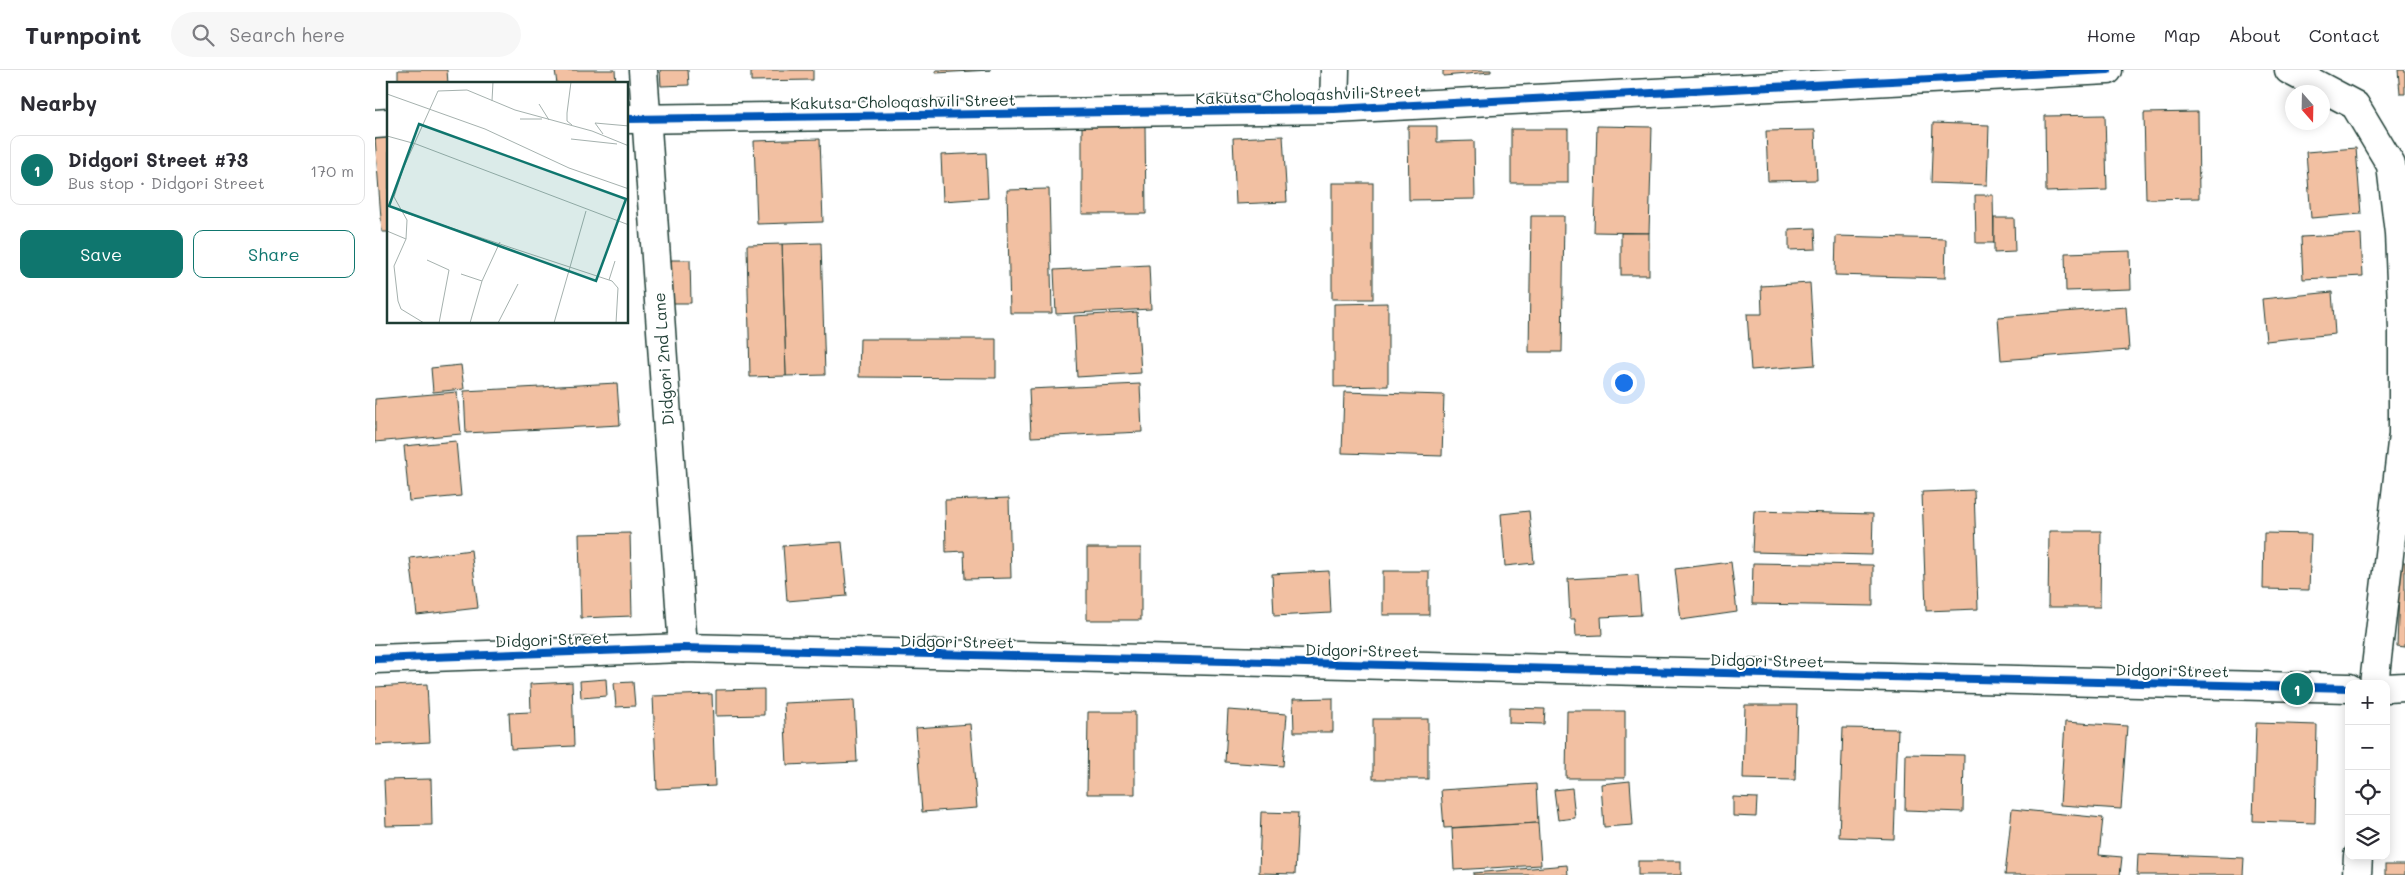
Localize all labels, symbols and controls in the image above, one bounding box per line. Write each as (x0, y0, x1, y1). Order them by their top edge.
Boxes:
search box (171, 12, 521, 57)
text: Turnpoint (25, 19, 141, 50)
icon: search (189, 21, 217, 49)
text: Search here (229, 22, 345, 47)
text: Home (2087, 23, 2136, 47)
text: Map (2164, 23, 2200, 47)
text: About (2228, 23, 2281, 47)
text: Contact (2309, 23, 2380, 47)
street label: Kakutsa Choloqashvili Street (1195, 80, 1421, 108)
inset map (387, 82, 629, 324)
north arrow (2285, 85, 2330, 130)
text: Nearby (20, 89, 97, 116)
street label: Kakutsa Choloqashvili Street (790, 89, 1016, 113)
text: Didgori Street #73 (68, 147, 248, 172)
text: 1 (33, 160, 41, 181)
text: 170 m (310, 160, 354, 181)
text: Bus stop · Didgori Street (68, 172, 265, 193)
button: Save (20, 230, 183, 278)
button: Share (193, 230, 355, 278)
street label: Didgori 2nd Lane (648, 292, 678, 426)
your location (1611, 370, 1637, 396)
street label: Didgori Street (495, 627, 609, 651)
street label: Didgori Street (900, 630, 1014, 652)
street label: Didgori Street (1305, 639, 1419, 661)
street label: Didgori Street (1710, 649, 1824, 671)
street label: Didgori Street (2115, 659, 2229, 681)
pin: 1 (2281, 670, 2313, 708)
map controls (2345, 680, 2390, 860)
button: + (2345, 680, 2390, 725)
button: − (2345, 725, 2390, 770)
button: locate (2345, 770, 2390, 815)
button: layers (2345, 815, 2390, 860)

